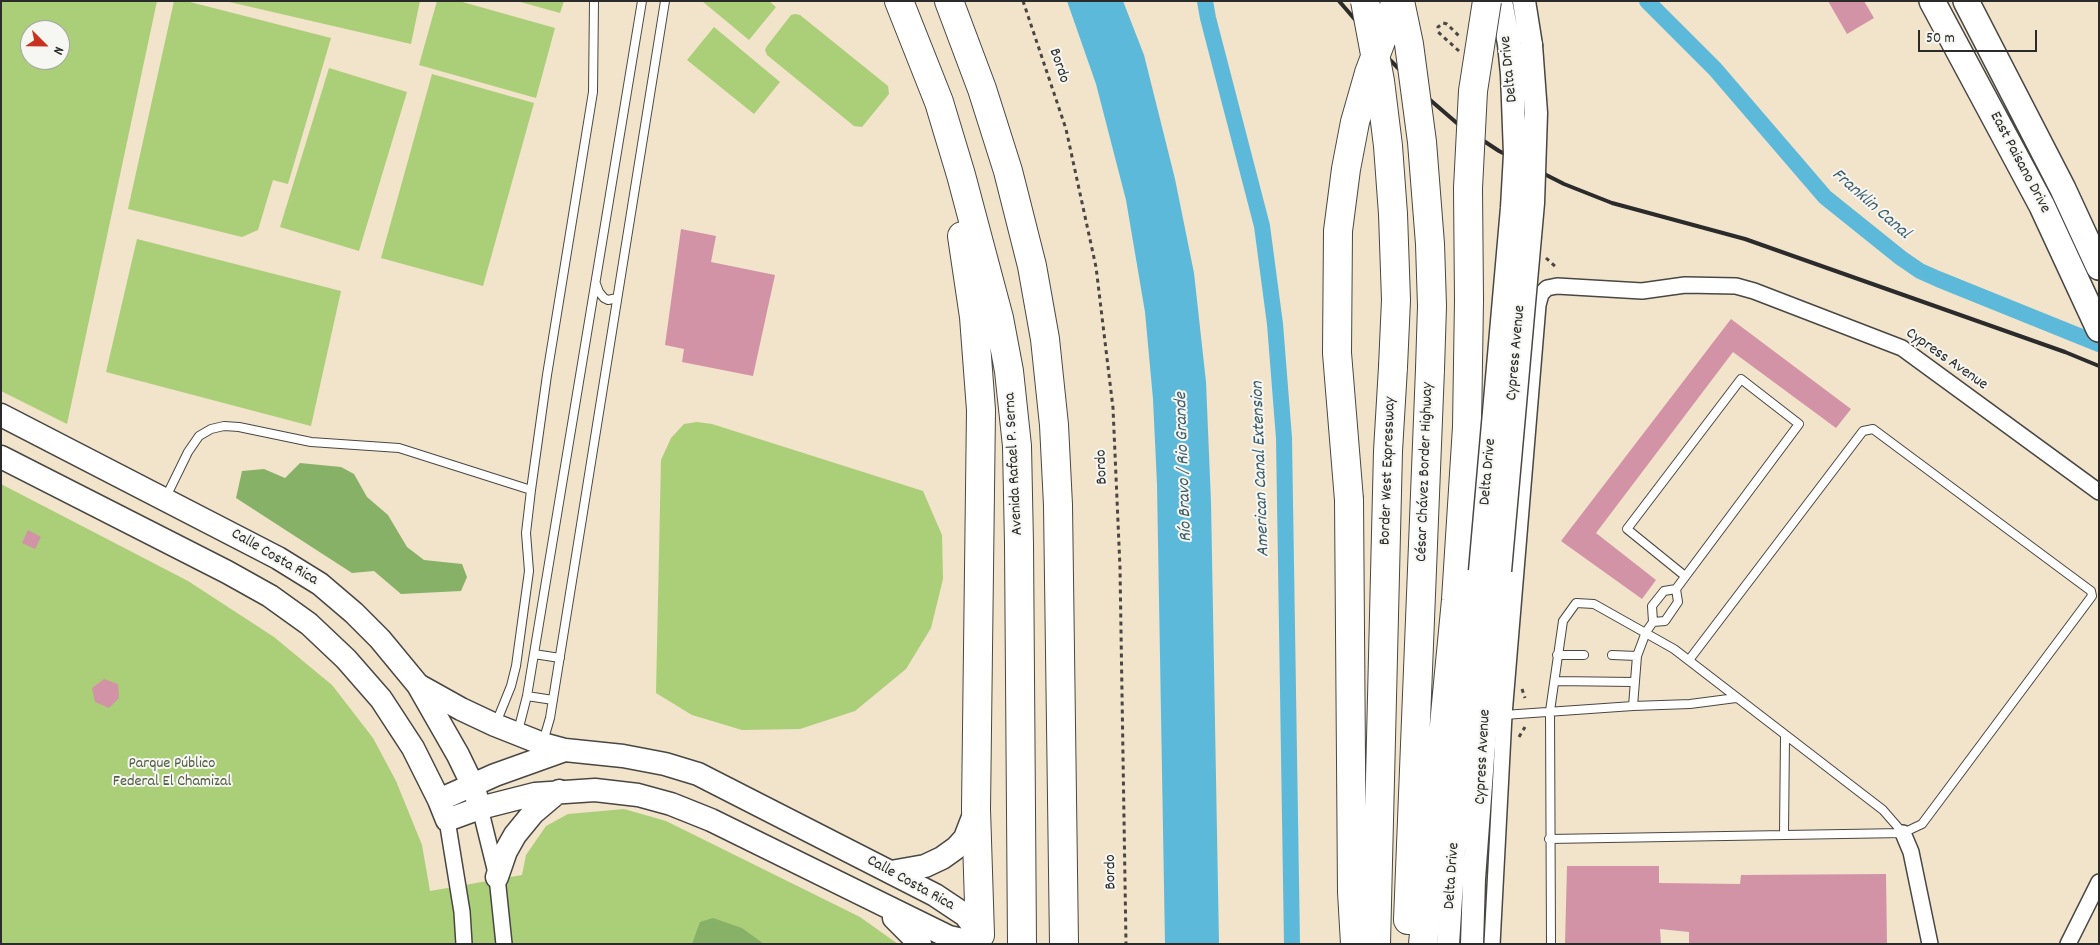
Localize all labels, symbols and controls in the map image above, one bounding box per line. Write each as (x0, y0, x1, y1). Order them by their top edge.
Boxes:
north arrow (20, 20, 70, 70)
scale bar (1920, 20, 2039, 52)
text: 50 m (1926, 28, 1955, 50)
street label: Delta Drive (1497, 35, 1523, 103)
text: N (47, 43, 68, 58)
street label: Bordo (1043, 46, 1073, 86)
street label: East Paisano Drive (1984, 109, 2054, 217)
water label: Franklin Canal (1826, 165, 1914, 245)
street label: Cypress Avenue (1503, 305, 1531, 401)
street label: Cypress Avenue (1901, 325, 1991, 395)
water label: American Canal Extension (1248, 381, 1276, 557)
street label: César Chávez Border Highway (1413, 382, 1439, 562)
street label: Avenida Rafael P. Serna (1002, 392, 1028, 536)
water label: Río Bravo / Rio Grande (1172, 392, 1198, 542)
street label: Border West Expressway (1377, 396, 1401, 546)
street label: Delta Drive (1477, 438, 1501, 506)
street label: Bordo (1093, 449, 1113, 485)
street label: Calle Costa Rica (227, 525, 321, 591)
street label: Cypress Avenue (1472, 709, 1496, 805)
park label: Parque Público Federal El Chamizal (113, 755, 231, 793)
street label: Delta Drive (1441, 842, 1465, 910)
street label: Calle Costa Rica (863, 852, 957, 916)
street label: Bordo (1102, 854, 1122, 890)

